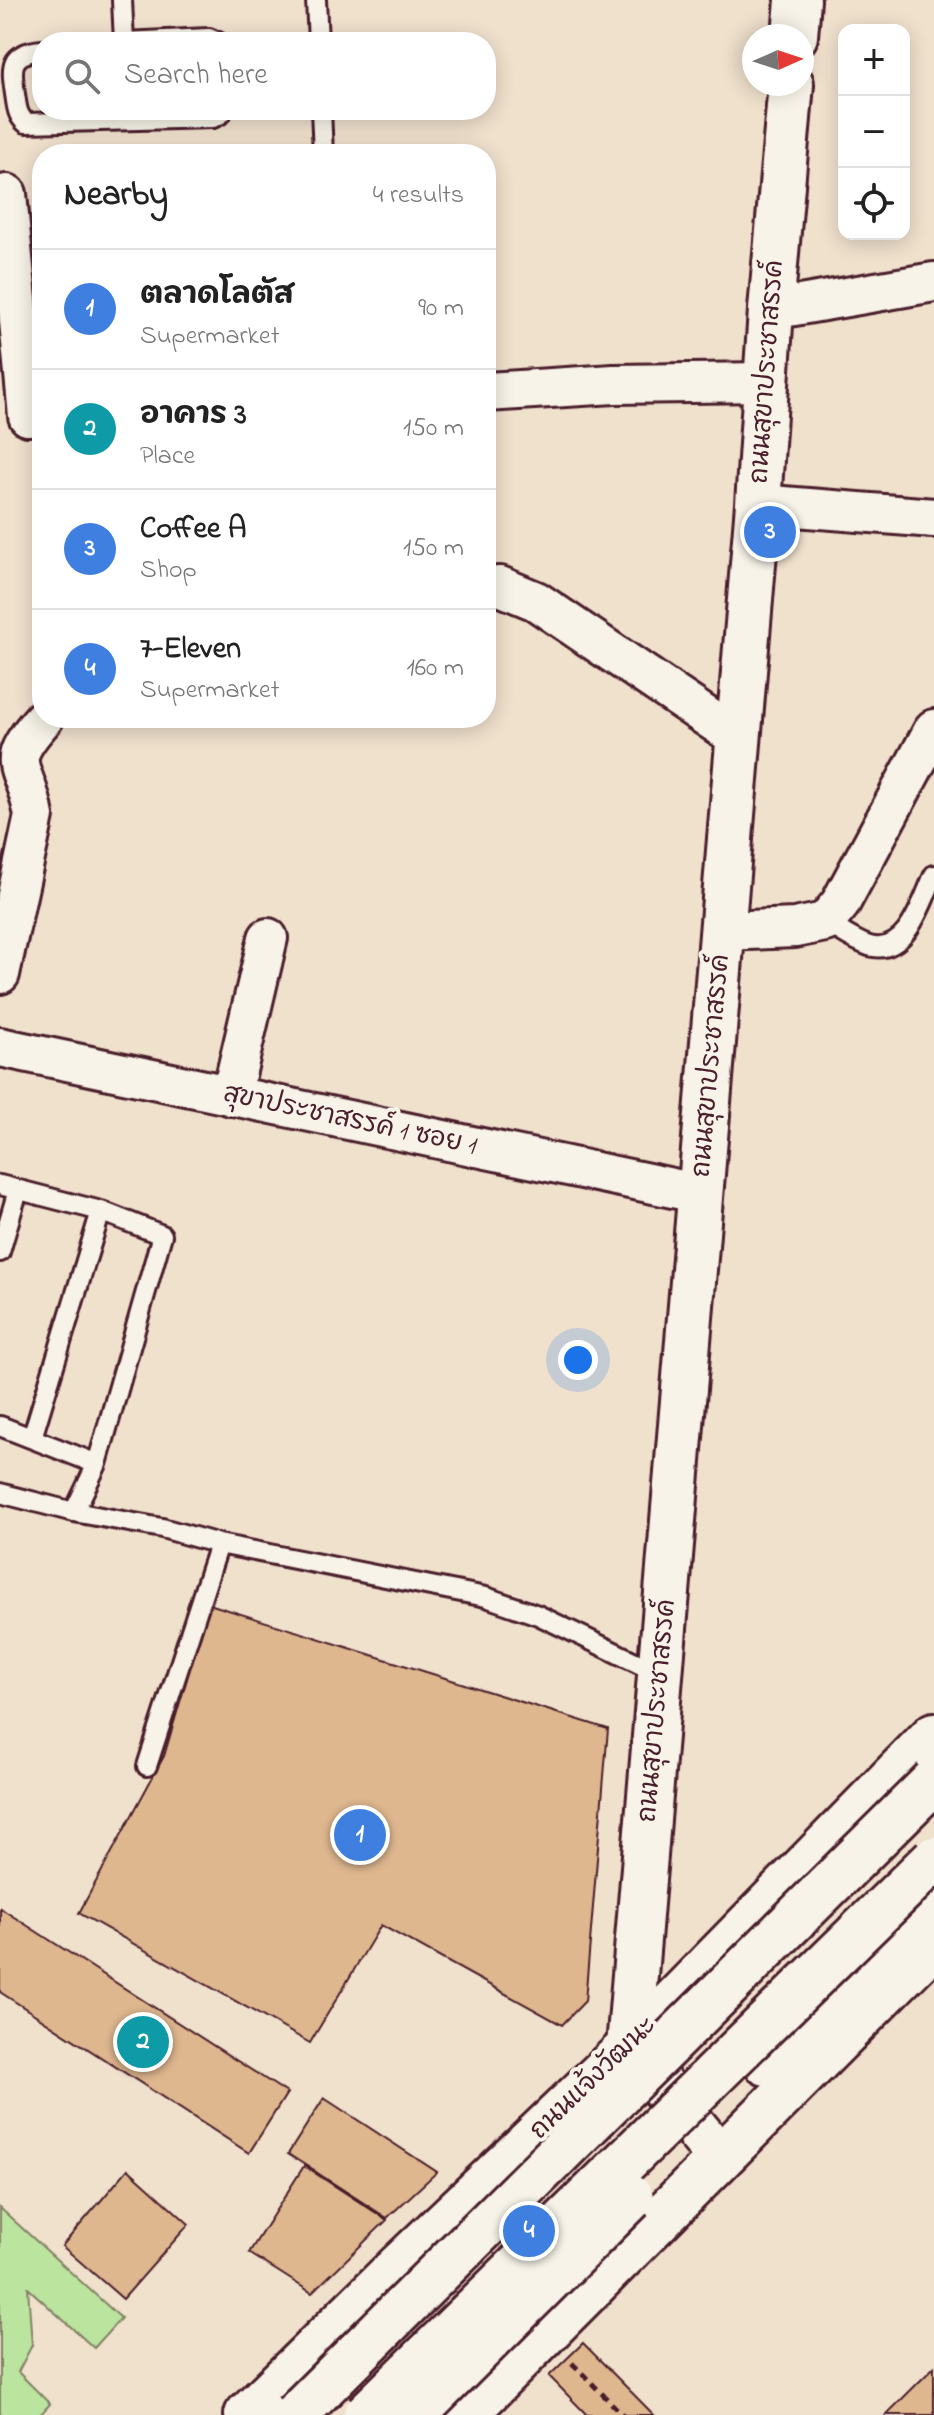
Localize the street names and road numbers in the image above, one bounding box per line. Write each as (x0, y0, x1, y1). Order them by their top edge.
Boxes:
street label: ถนนสุขาประชาสรรค์ (741, 259, 795, 485)
street label: ถนนสุขาประชาสรรค์ (683, 953, 741, 1179)
street label: สุขาประชาสรรค์ 1 ซอย 1 (220, 1076, 480, 1166)
street label: ถนนสุขาประชาสรรค์ (629, 1598, 687, 1824)
street label: ถนนแจ้งวัฒนะ (522, 2009, 666, 2149)

